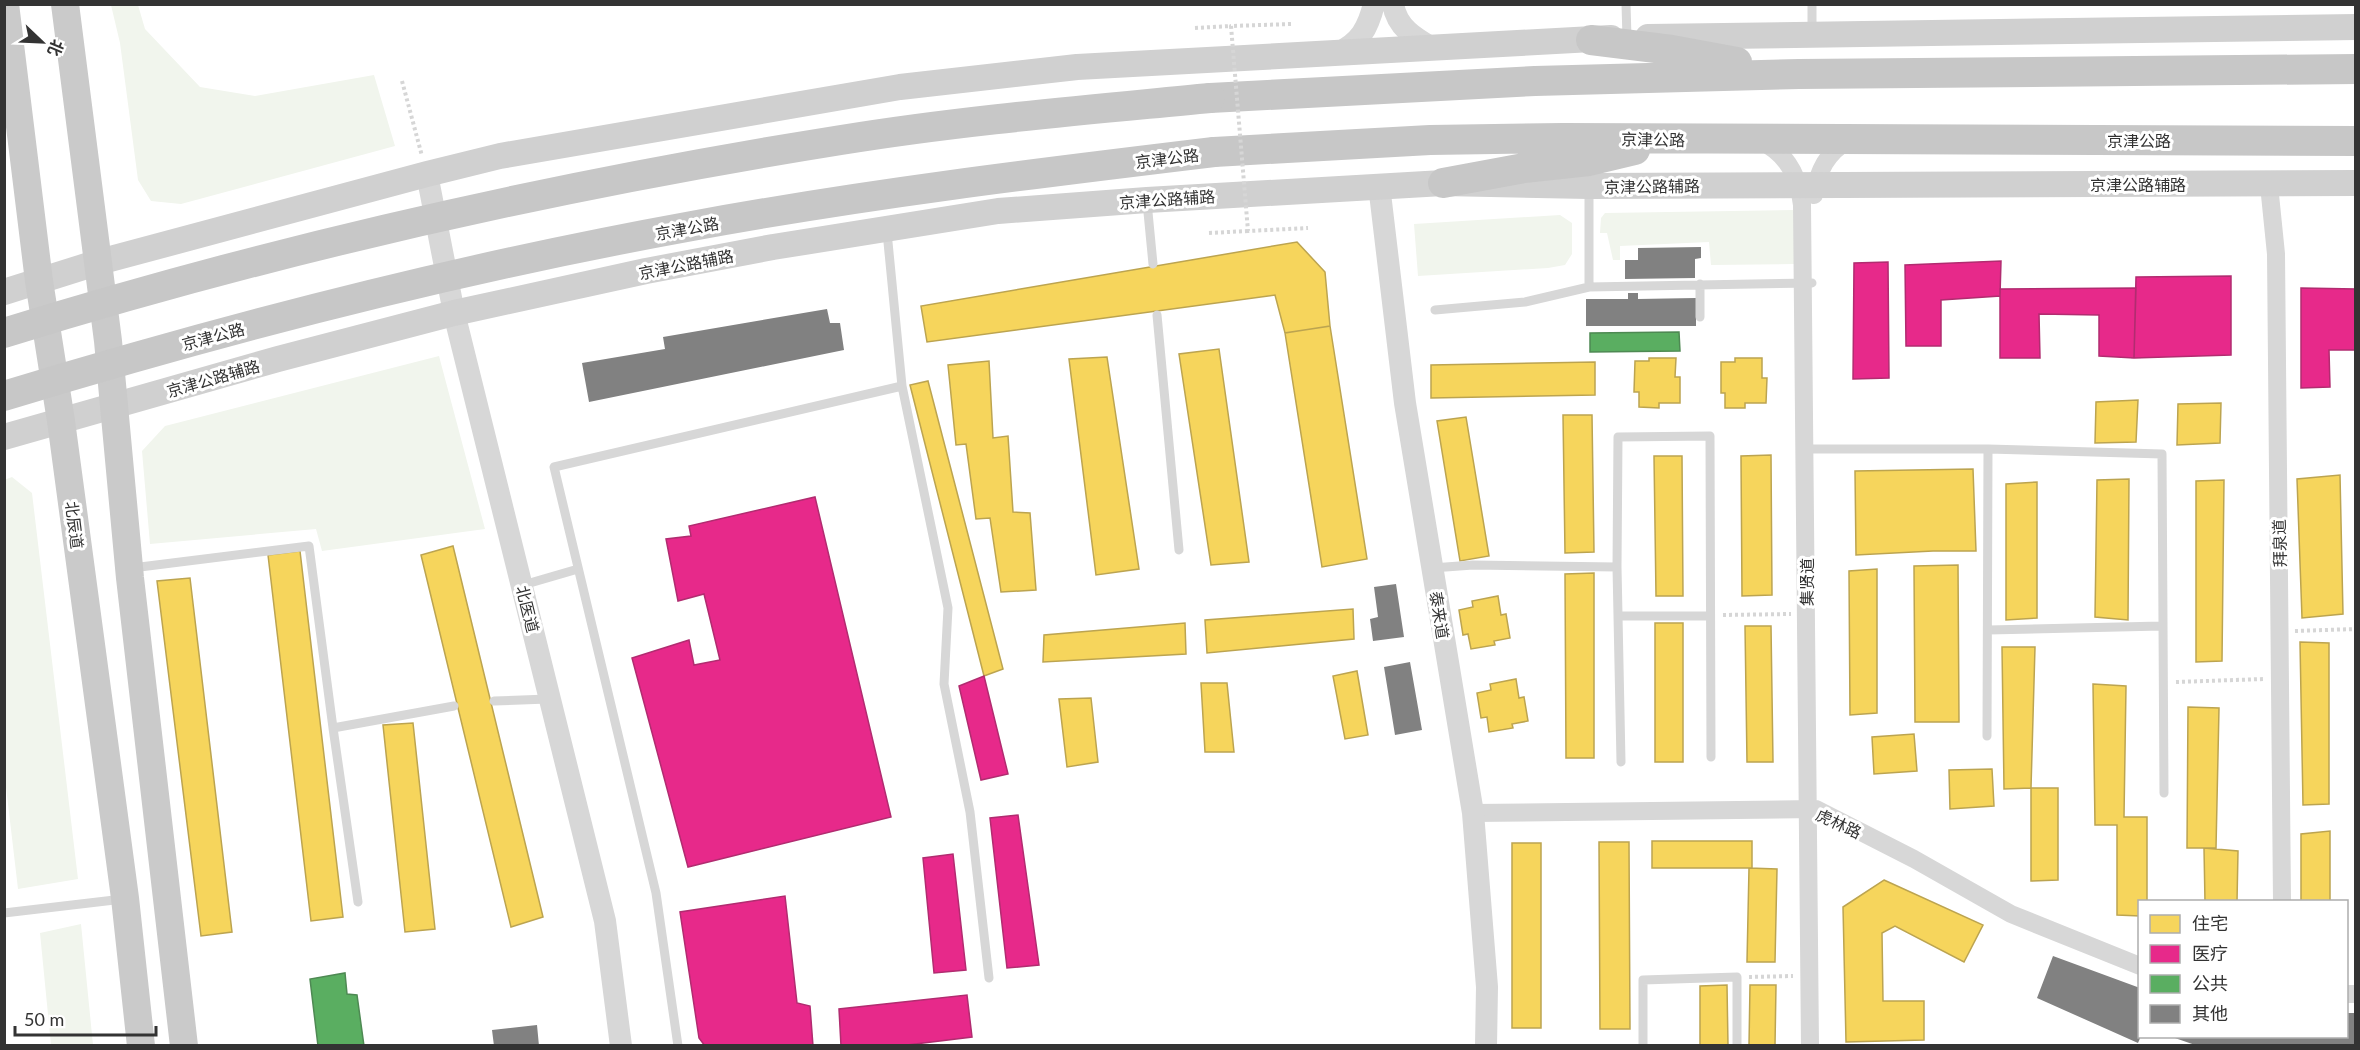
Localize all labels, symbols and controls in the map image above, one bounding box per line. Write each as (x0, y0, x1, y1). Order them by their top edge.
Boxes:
north arrow (12, 12, 72, 72)
text: 北 (44, 37, 68, 59)
street label: 京津公路 (1621, 129, 1685, 149)
street label: 京津公路 (2107, 131, 2171, 150)
street label: 京津公路 (1134, 145, 1200, 171)
street label: 京津公路辅路 (2090, 175, 2186, 194)
street label: 京津公路辅路 (1604, 176, 1700, 196)
street label: 京津公路辅路 (1118, 186, 1216, 212)
street label: 京津公路 (654, 213, 720, 243)
street label: 京津公路辅路 (637, 246, 735, 282)
street label: 京津公路 (180, 319, 246, 353)
street label: 京津公路辅路 (164, 356, 262, 400)
street label: 北辰道 (63, 500, 87, 550)
street label: 拜泉道 (2269, 519, 2289, 567)
street label: 集贤道 (1797, 558, 1816, 606)
street label: 北医道 (513, 583, 543, 635)
street label: 泰来道 (1427, 590, 1453, 640)
street label: 虎林路 (1813, 804, 1865, 842)
legend (2138, 900, 2348, 1038)
text: 住宅 (2192, 912, 2228, 934)
text: 医疗 (2192, 942, 2228, 964)
text: 公共 (2192, 972, 2228, 994)
scale bar (15, 999, 156, 1037)
text: 其他 (2192, 1002, 2228, 1024)
text: 50 m (24, 1008, 64, 1030)

